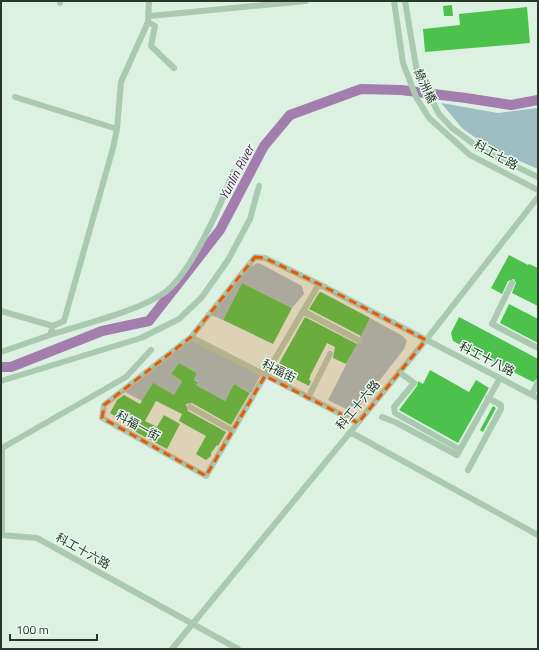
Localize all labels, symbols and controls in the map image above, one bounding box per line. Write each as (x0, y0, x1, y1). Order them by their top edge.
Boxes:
street label: 綠洲橋 (409, 65, 442, 106)
street label: 科工七路 (471, 135, 522, 175)
water label: Yunlin River (213, 139, 260, 203)
street label: 科工十八路 (456, 336, 518, 381)
street label: 科福街 (259, 354, 300, 387)
street label: 科工十六路 (331, 376, 384, 434)
street label: 科福一街 (113, 406, 164, 446)
street label: 科工十六路 (52, 528, 114, 573)
scale bar (10, 616, 97, 642)
text: 100 m (16, 620, 49, 639)

